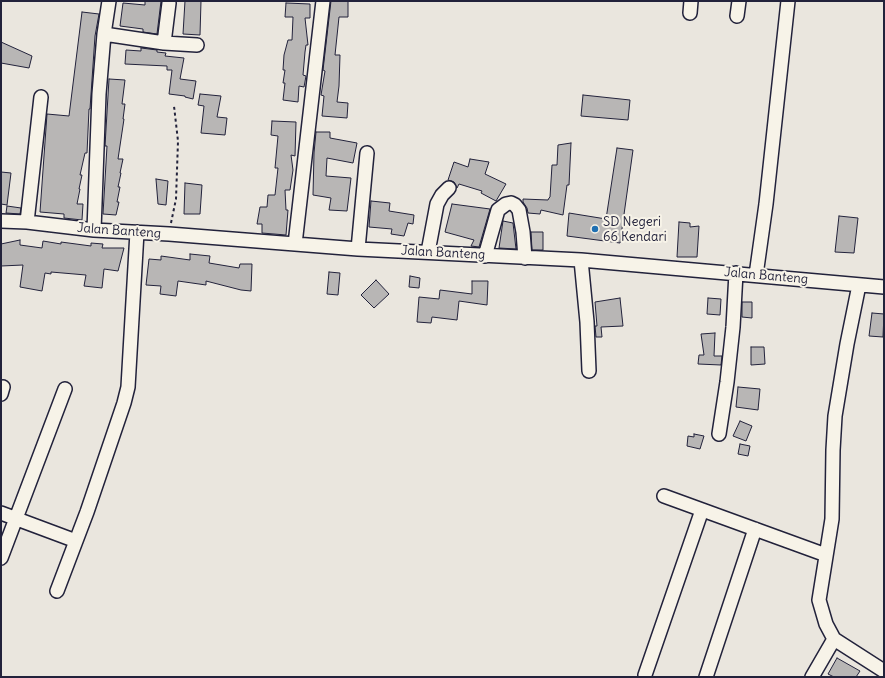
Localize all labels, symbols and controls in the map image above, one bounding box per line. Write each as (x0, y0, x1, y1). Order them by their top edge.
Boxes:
place label: SD Negeri 66 Kendari (603, 214, 667, 245)
street label: Jalan Banteng (76, 220, 162, 242)
marker: SD Negeri 66 Kendari (590, 224, 600, 234)
street label: Jalan Banteng (400, 243, 486, 263)
street label: Jalan Banteng (723, 265, 809, 287)

